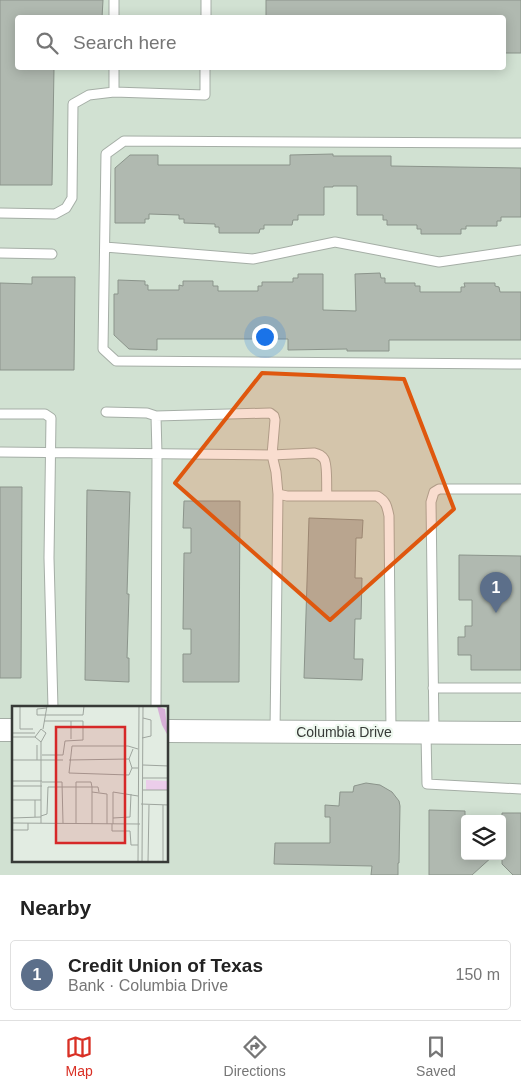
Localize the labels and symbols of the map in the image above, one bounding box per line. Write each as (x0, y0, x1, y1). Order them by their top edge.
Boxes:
your location (252, 324, 278, 350)
pin: 1 (480, 572, 512, 613)
inset map (12, 706, 169, 862)
street label: Columbia Drive (296, 724, 392, 740)

